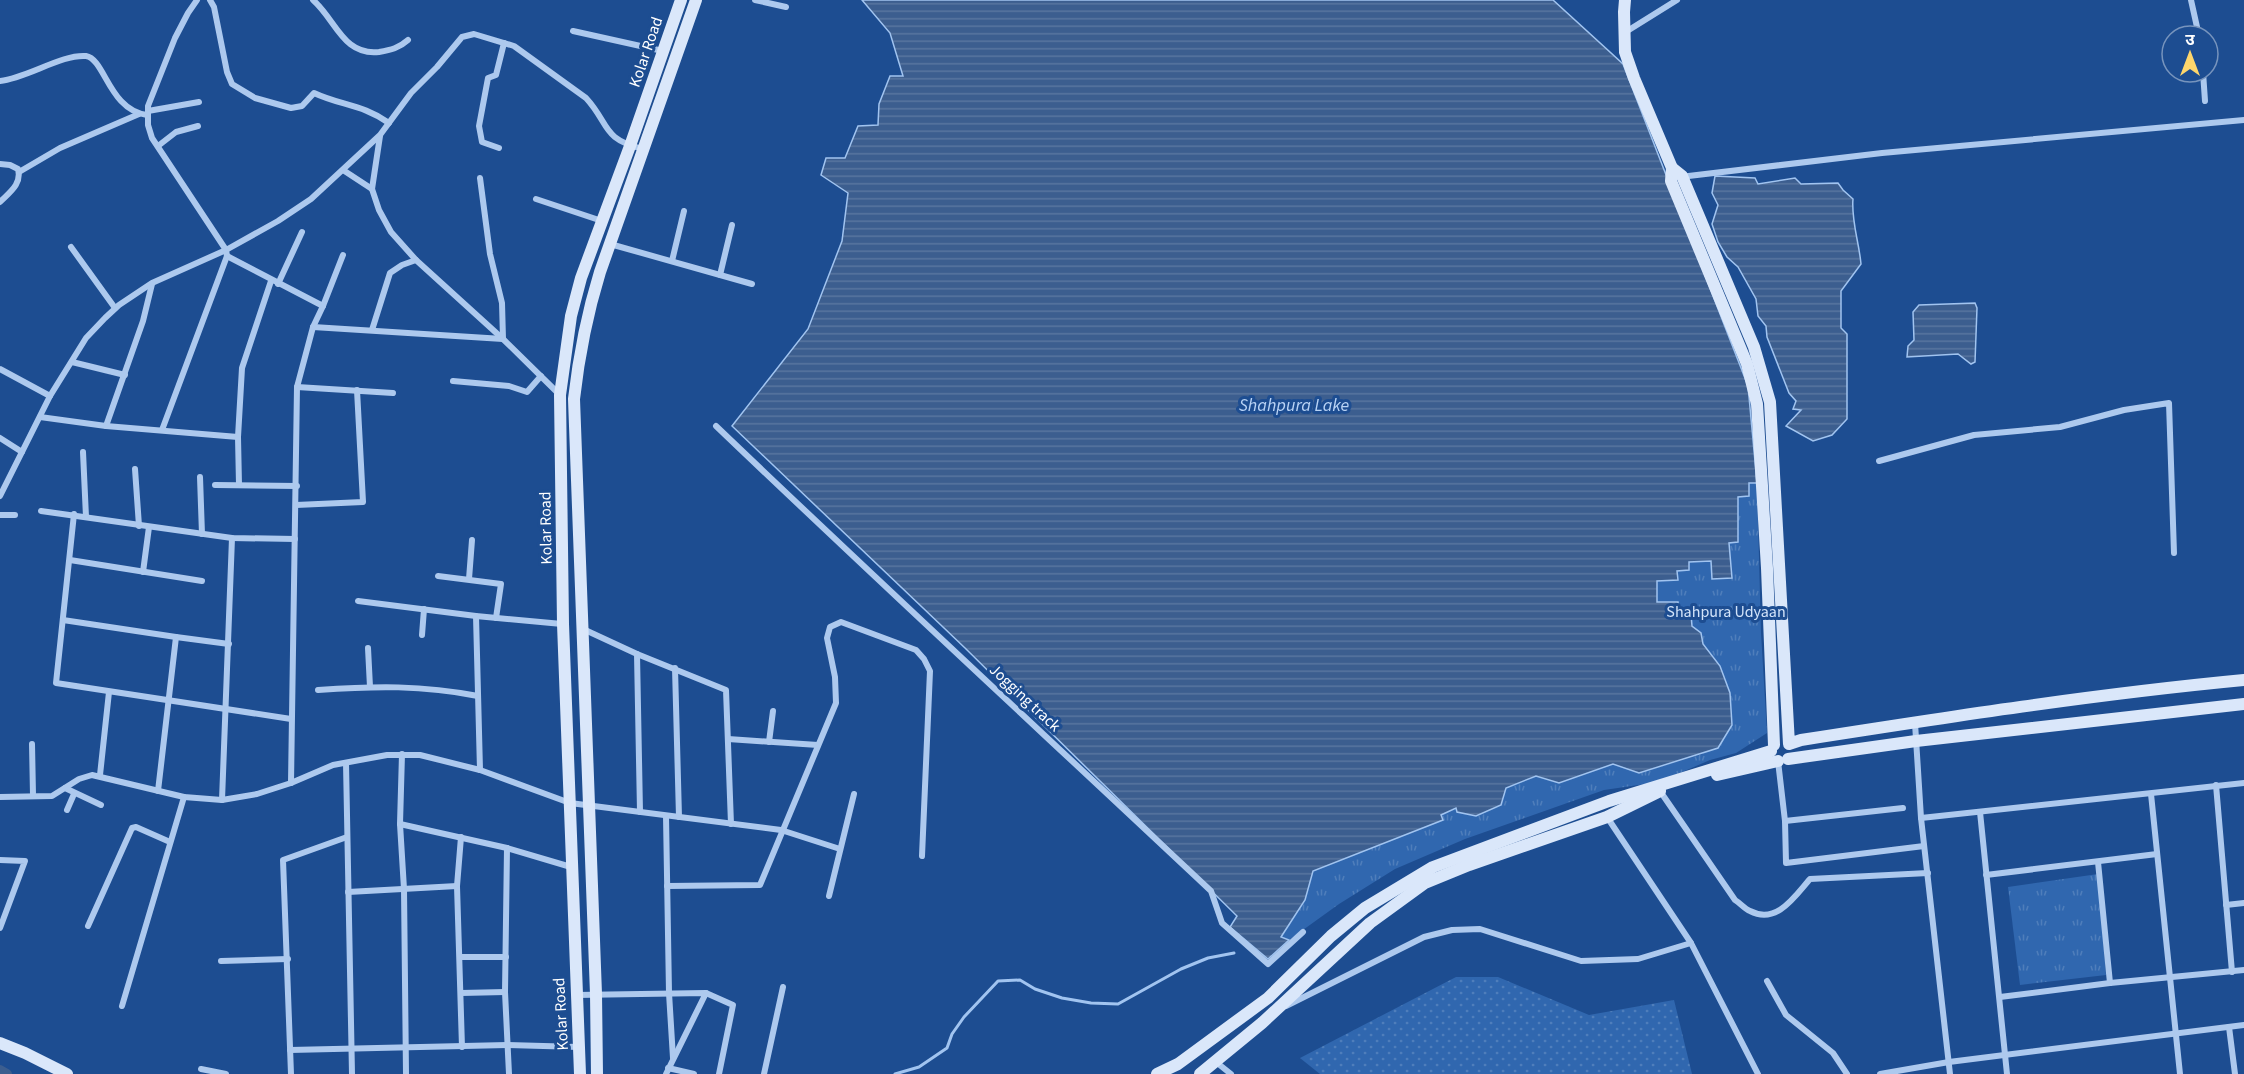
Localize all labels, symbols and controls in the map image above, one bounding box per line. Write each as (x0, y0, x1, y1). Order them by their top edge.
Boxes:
street label: Kolar Road (624, 14, 668, 90)
north arrow (2160, 24, 2220, 84)
text: उ (2185, 29, 2195, 51)
water label: Shahpura Lake (1239, 393, 1350, 418)
street label: Kolar Road (534, 491, 558, 565)
park label: Shahpura Udyaan (1666, 601, 1786, 623)
street label: Jogging track (984, 659, 1066, 737)
street label: Kolar Road (548, 977, 574, 1051)

